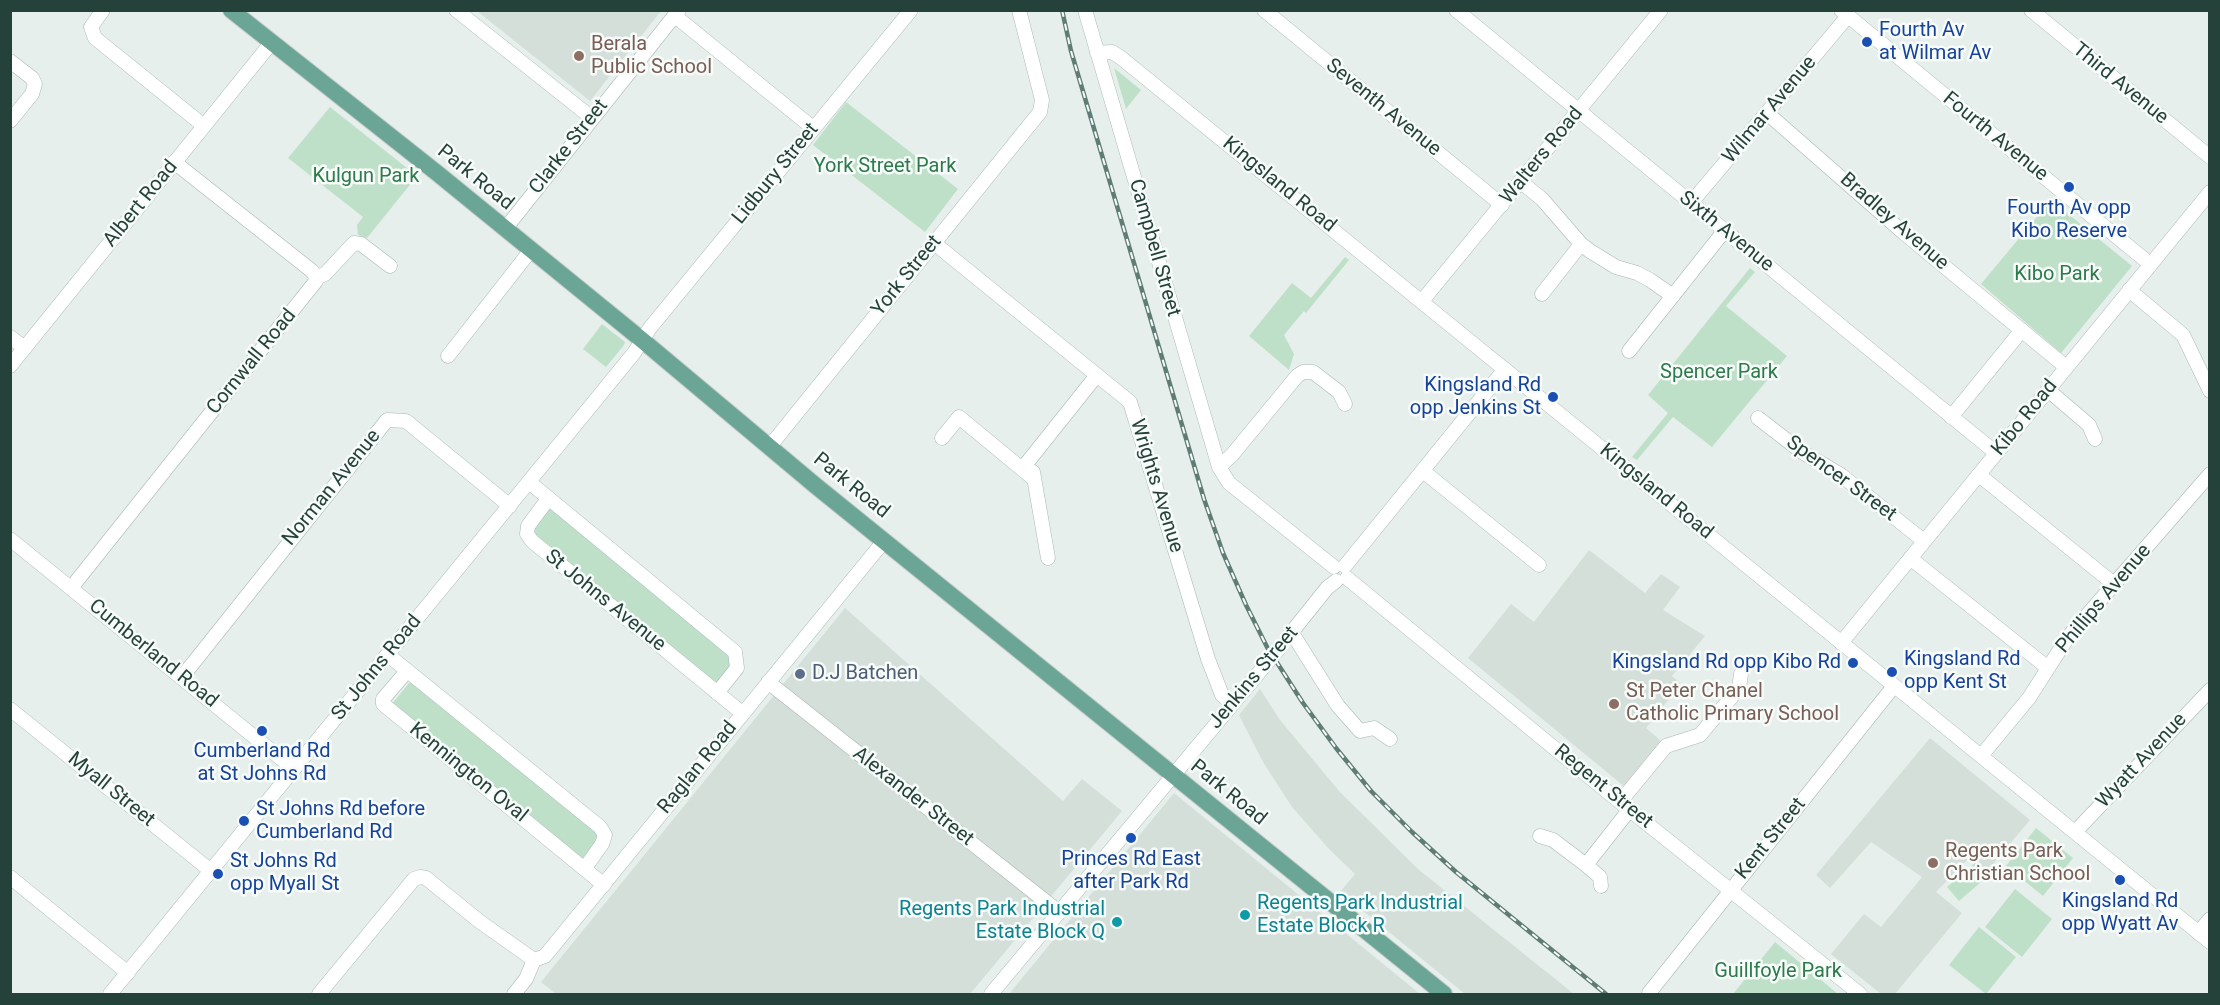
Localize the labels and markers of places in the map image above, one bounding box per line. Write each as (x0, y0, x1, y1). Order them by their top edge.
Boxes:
place label: Fourth Av at Wilmar Av (1879, 19, 1991, 66)
place label: Berala Public School (591, 33, 712, 80)
marker: Fourth Av at Wilmar Av (1860, 35, 1874, 49)
marker: Berala Public School (572, 49, 586, 63)
marker: Fourth Av opp Kibo Reserve (2062, 180, 2076, 194)
place label: Fourth Av opp Kibo Reserve (2007, 197, 2131, 244)
place label: Kingsland Rd opp Jenkins St (1410, 374, 1541, 421)
marker: Kingsland Rd opp Jenkins St (1546, 390, 1560, 404)
place label: Kingsland Rd opp Kent St (1904, 648, 2021, 695)
place label: Kingsland Rd opp Kibo Rd (1612, 651, 1841, 675)
marker: Kingsland Rd opp Kibo Rd (1846, 656, 1860, 670)
place label: D.J Batchen (812, 662, 918, 686)
marker: Kingsland Rd opp Kent St (1885, 665, 1899, 679)
marker: D.J Batchen (793, 667, 807, 681)
place label: St Peter Chanel Catholic Primary School (1626, 680, 1839, 727)
marker: St Peter Chanel Catholic Primary School (1607, 697, 1621, 711)
marker: Cumberland Rd at St Johns Rd (255, 724, 269, 738)
place label: Cumberland Rd at St Johns Rd (194, 740, 330, 787)
place label: St Johns Rd before Cumberland Rd (256, 798, 425, 845)
marker: St Johns Rd before Cumberland Rd (237, 814, 251, 828)
marker: Princes Rd East after Park Rd (1124, 831, 1138, 845)
place label: Regents Park Christian School (1945, 840, 2090, 887)
place label: Princes Rd East after Park Rd (1061, 848, 1201, 895)
place label: St Johns Rd opp Myall St (230, 850, 340, 897)
marker: Regents Park Christian School (1926, 856, 1940, 870)
marker: St Johns Rd opp Myall St (211, 867, 225, 881)
marker: Kingsland Rd opp Wyatt Av (2113, 873, 2127, 887)
place label: Kingsland Rd opp Wyatt Av (2061, 890, 2179, 937)
place label: Regents Park Industrial Estate Block R (1257, 892, 1463, 939)
place label: Regents Park Industrial Estate Block Q (899, 898, 1105, 945)
marker: Regents Park Industrial Estate Block R (1238, 908, 1252, 922)
marker: Regents Park Industrial Estate Block Q (1110, 915, 1124, 929)

